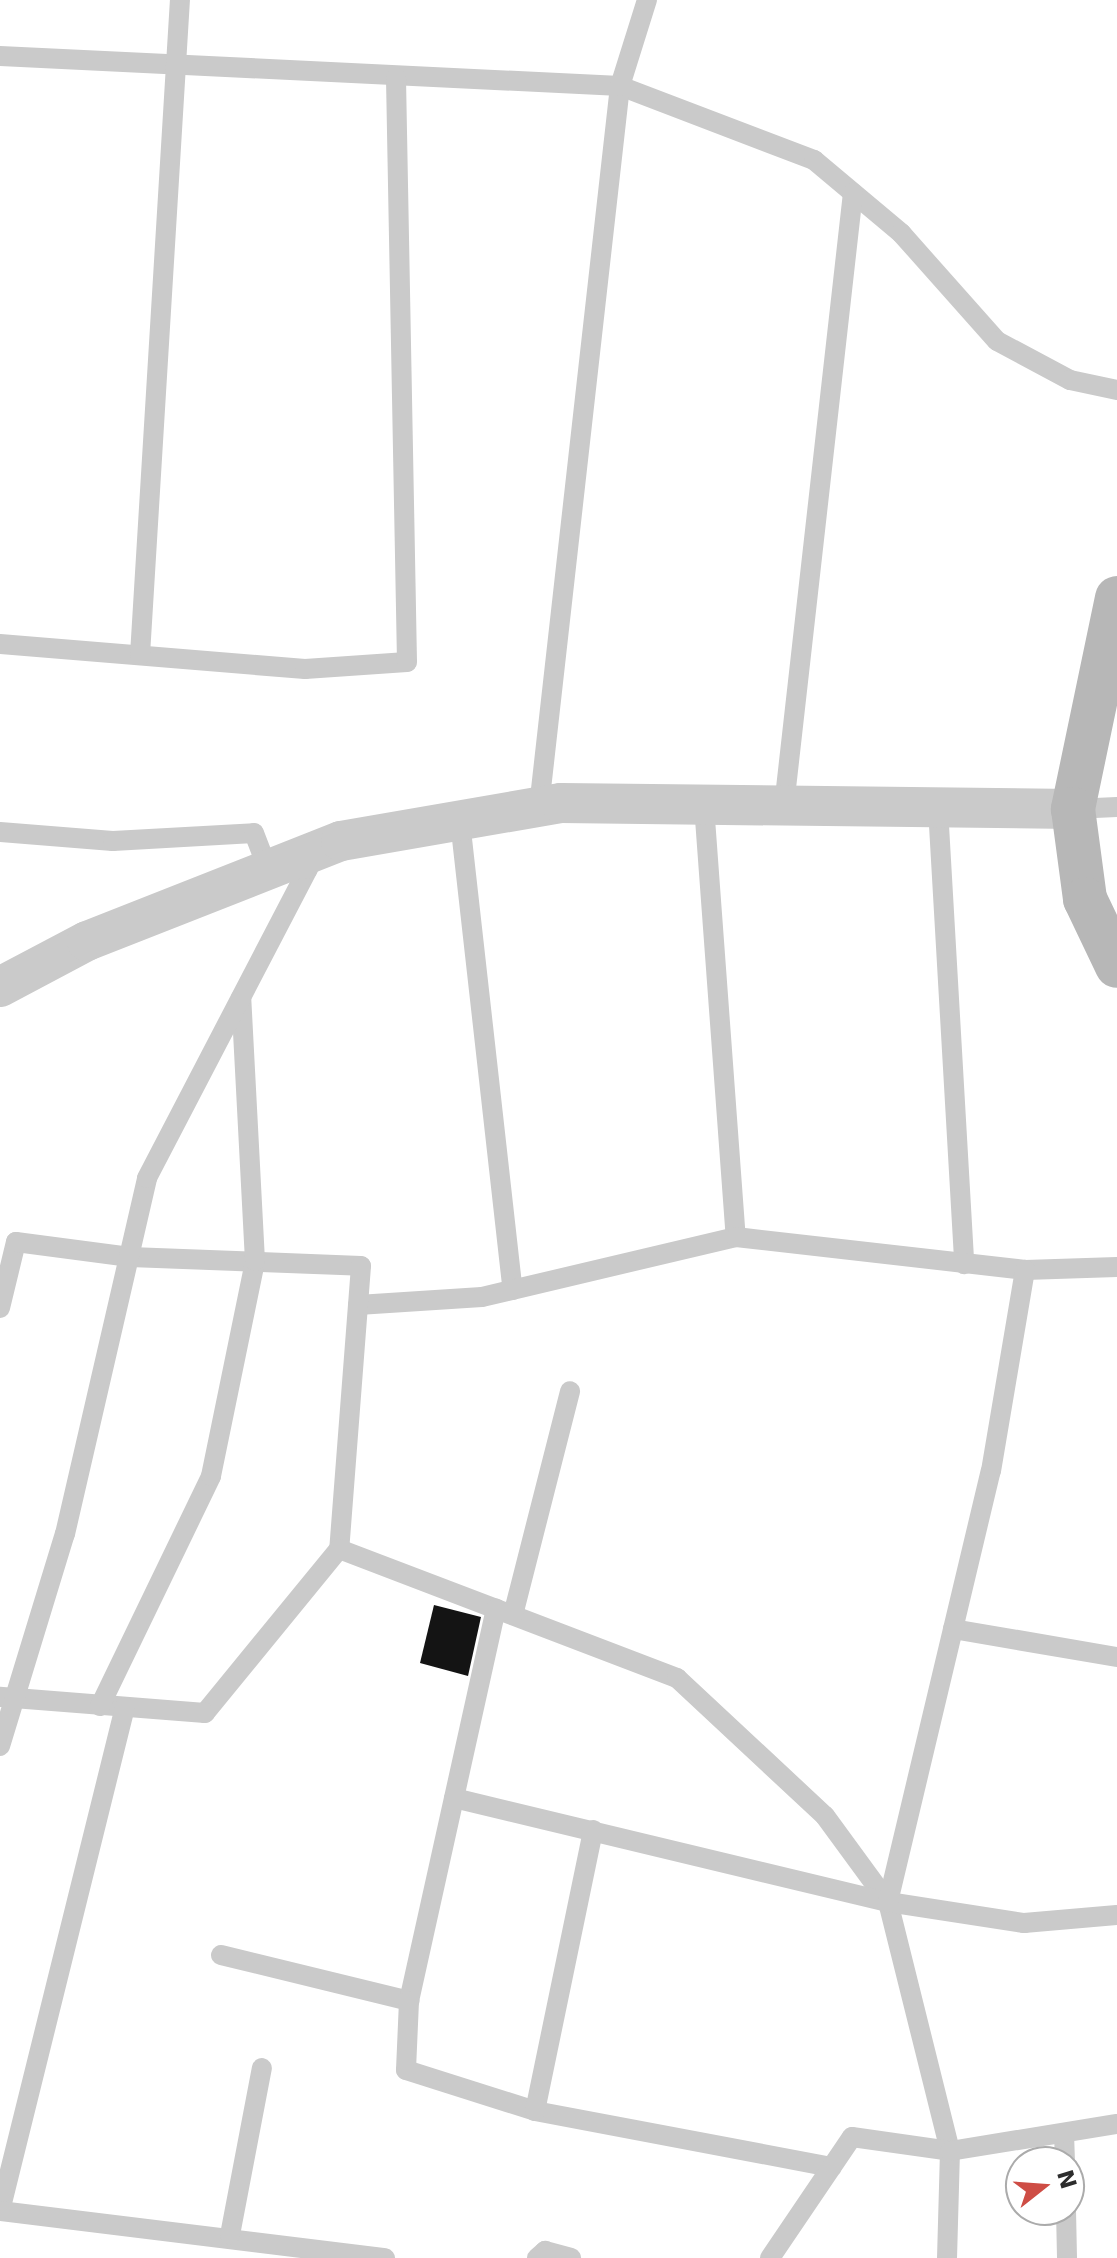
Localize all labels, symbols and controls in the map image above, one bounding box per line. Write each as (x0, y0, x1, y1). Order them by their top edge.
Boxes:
north arrow (1005, 2146, 1085, 2226)
text: N (1052, 2167, 1081, 2192)

